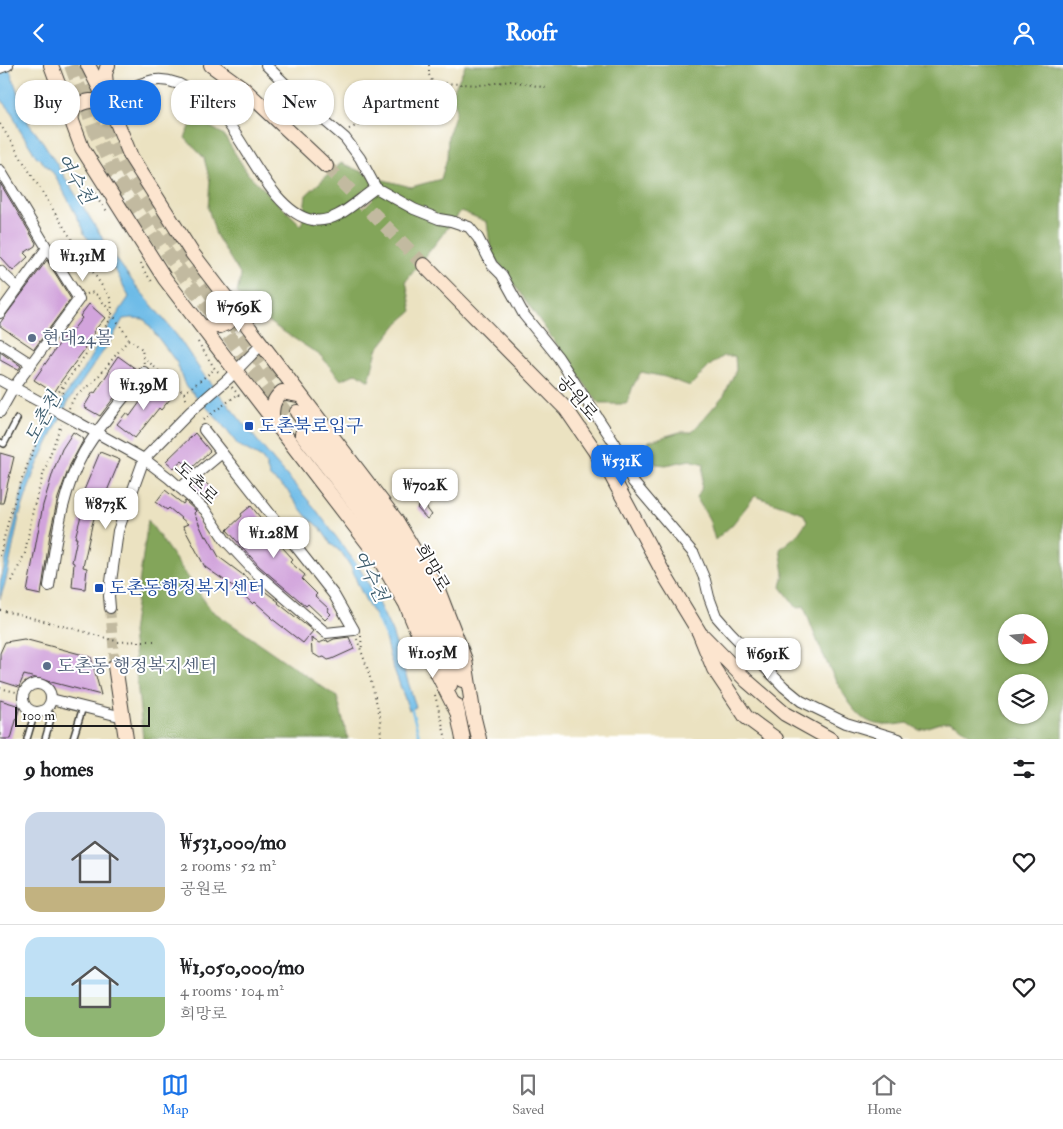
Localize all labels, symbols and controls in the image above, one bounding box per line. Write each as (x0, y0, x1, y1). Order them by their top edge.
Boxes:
icon: back (25, 19, 53, 47)
text: Roofr (505, 19, 558, 47)
icon: person (1010, 19, 1038, 47)
chip: Buy (15, 80, 80, 125)
chip: Rent (90, 80, 161, 125)
chip: Filters (171, 80, 254, 125)
chip: New (264, 80, 334, 125)
chip: Apartment (344, 80, 457, 125)
water label: 여수천 (50, 149, 101, 210)
pin: ₩1.31M (42, 239, 124, 282)
text: ₩1.31M (60, 246, 106, 266)
pin: ₩769K (204, 291, 274, 333)
text: ₩769K (217, 297, 261, 317)
place label: 현대24몰 (42, 327, 113, 350)
marker: 현대24몰 (26, 332, 38, 344)
pin: ₩1.39M (103, 369, 185, 411)
street label: 공원로 (551, 371, 603, 425)
text: ₩1.39M (120, 375, 168, 395)
water label: 도촌천 (19, 387, 67, 448)
place label: 도촌북로입구 (259, 415, 363, 438)
marker: 도촌북로입구 (243, 420, 255, 432)
pin: ₩531K (587, 445, 657, 487)
text: ₩531K (602, 451, 642, 471)
street label: 도촌로 (169, 457, 223, 509)
pin: ₩702K (390, 469, 460, 511)
text: ₩702K (403, 475, 447, 495)
pin: ₩873K (71, 487, 141, 530)
text: ₩873K (85, 494, 127, 514)
pin: ₩1.28M (233, 517, 315, 559)
text: ₩1.28M (249, 523, 299, 543)
street label: 희망로 (409, 540, 455, 596)
water label: 여수천 (347, 546, 394, 607)
place label: 도촌동행정복지센터 (109, 577, 266, 600)
marker: 도촌동행정복지센터 (93, 582, 105, 594)
north arrow (998, 614, 1048, 664)
map controls (998, 614, 1048, 724)
pin: ₩1.05M (392, 637, 474, 679)
pin: ₩691K (733, 637, 803, 680)
text: ₩1.05M (409, 643, 457, 663)
text: ₩691K (747, 644, 789, 664)
place label: 도촌동 행정복지센터 (57, 655, 217, 678)
marker: 도촌동 행정복지센터 (41, 660, 53, 672)
button: layers (998, 674, 1048, 724)
scale bar (15, 704, 150, 727)
text: 100 m (22, 707, 55, 724)
icon: filters (1010, 755, 1038, 783)
text: 9 homes (25, 756, 94, 783)
text: ₩531,000/mo (180, 829, 286, 856)
icon: home (65, 832, 125, 892)
icon: heart (1010, 848, 1038, 876)
text: 2 rooms · 52 m² (180, 856, 276, 876)
text: 공원로 (180, 879, 226, 899)
text: ₩1,050,000/mo (180, 954, 305, 981)
icon: home (65, 957, 125, 1017)
icon: heart (1010, 973, 1038, 1001)
text: 4 rooms · 104 m² (180, 981, 284, 1001)
text: 희망로 (180, 1004, 226, 1024)
tab: Map (161, 1071, 189, 1118)
tab: Saved (512, 1071, 544, 1118)
tab: Home (867, 1071, 902, 1118)

